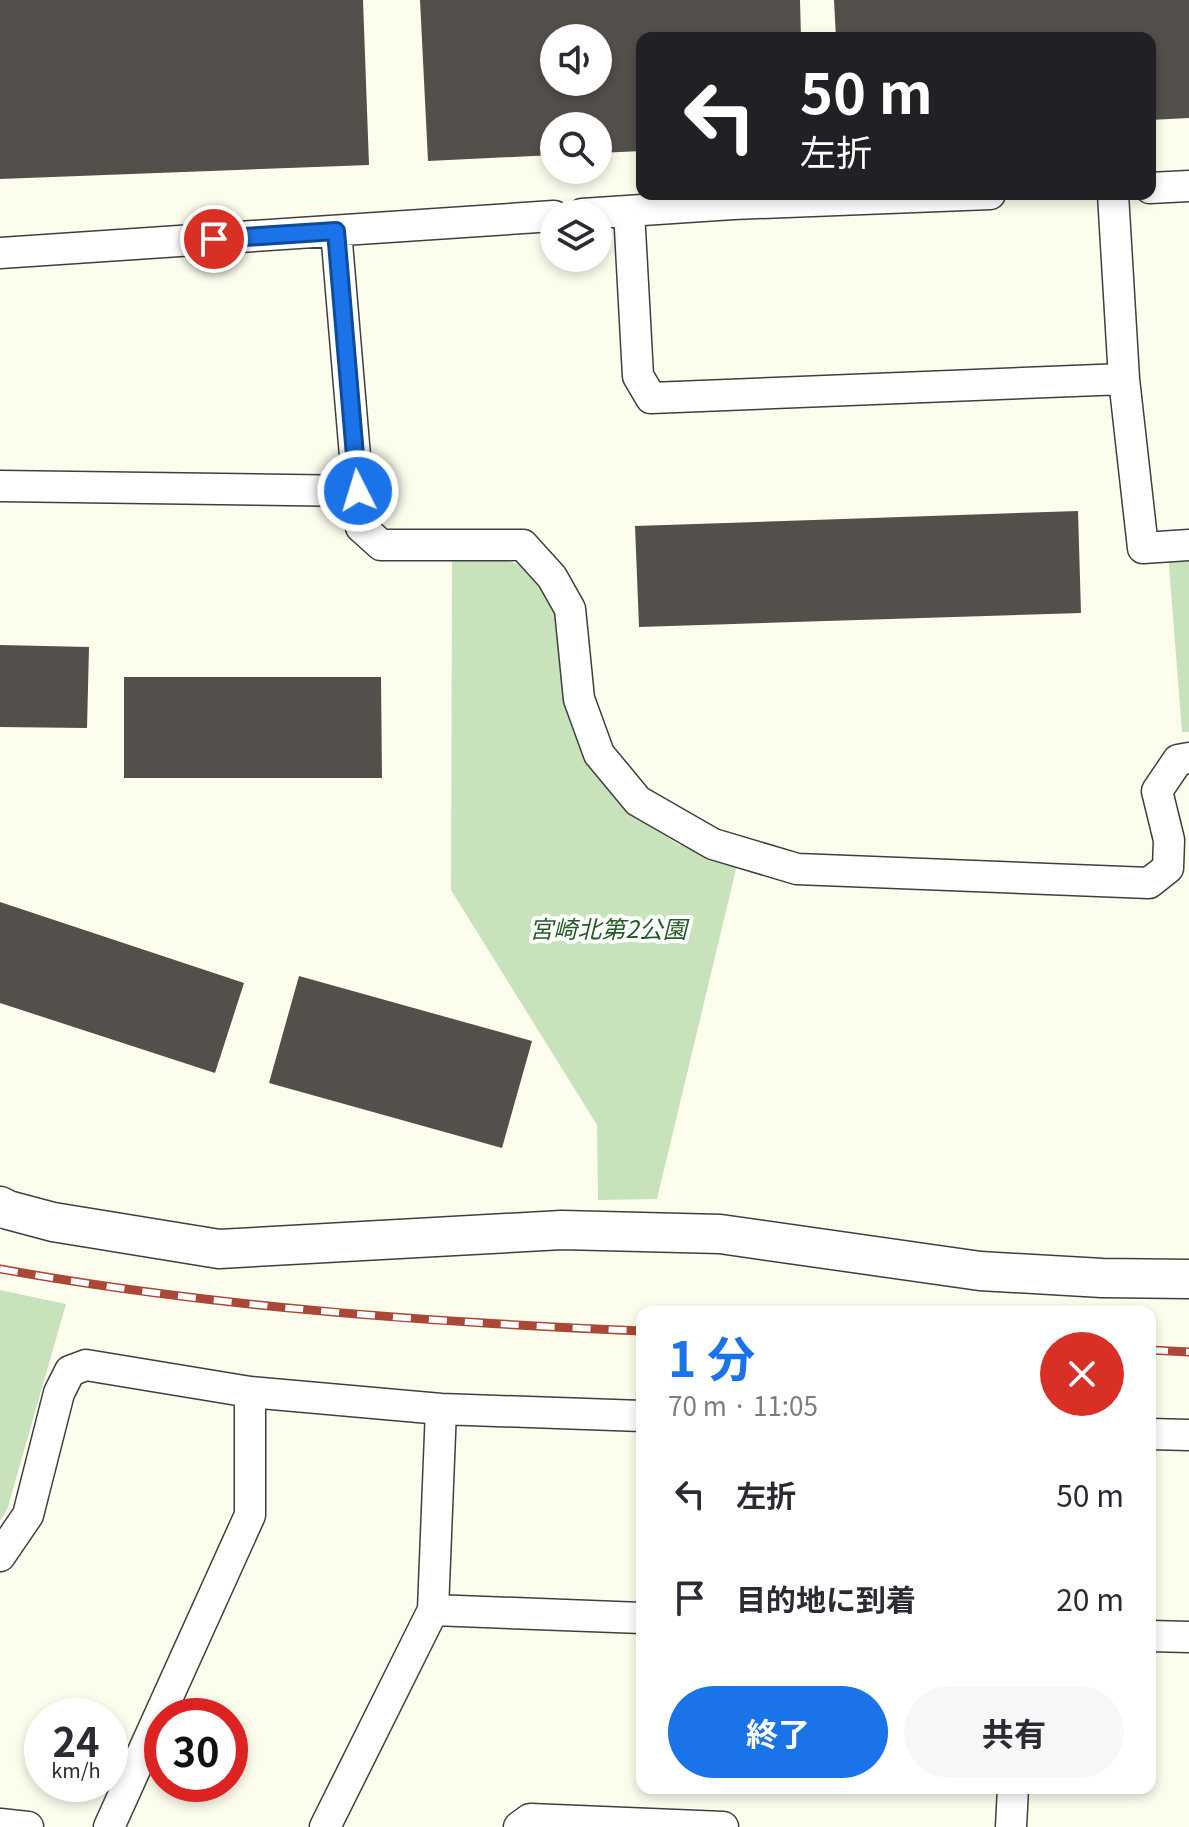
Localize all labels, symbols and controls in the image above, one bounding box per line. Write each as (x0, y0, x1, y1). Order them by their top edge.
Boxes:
map controls (540, 24, 612, 272)
button: sound (540, 24, 612, 96)
text: 50 m (800, 49, 933, 130)
icon: left (668, 64, 772, 168)
button: search (540, 112, 612, 184)
text: 左折 (800, 124, 872, 176)
button: layers (540, 200, 612, 272)
pin (180, 205, 248, 273)
icon: arrive (192, 217, 236, 261)
position arrow (316, 449, 400, 533)
park label: 宮崎北第2公園 (529, 910, 690, 945)
text: 1 分 (668, 1321, 755, 1391)
button: close (1040, 1332, 1124, 1416)
text: 70 m · 11:05 (668, 1386, 818, 1423)
icon: left (668, 1472, 712, 1516)
text: 左折 (736, 1472, 796, 1516)
text: 50 m (1056, 1472, 1124, 1516)
icon: arrive (668, 1576, 712, 1620)
text: 目的地に到着 (736, 1576, 916, 1620)
text: 20 m (1056, 1576, 1124, 1620)
button: 終了 (668, 1686, 888, 1778)
button: 共有 (904, 1686, 1124, 1778)
speed limit sign: 30 (144, 1698, 248, 1802)
text: 24 (52, 1711, 100, 1769)
text: km/h (51, 1755, 101, 1784)

